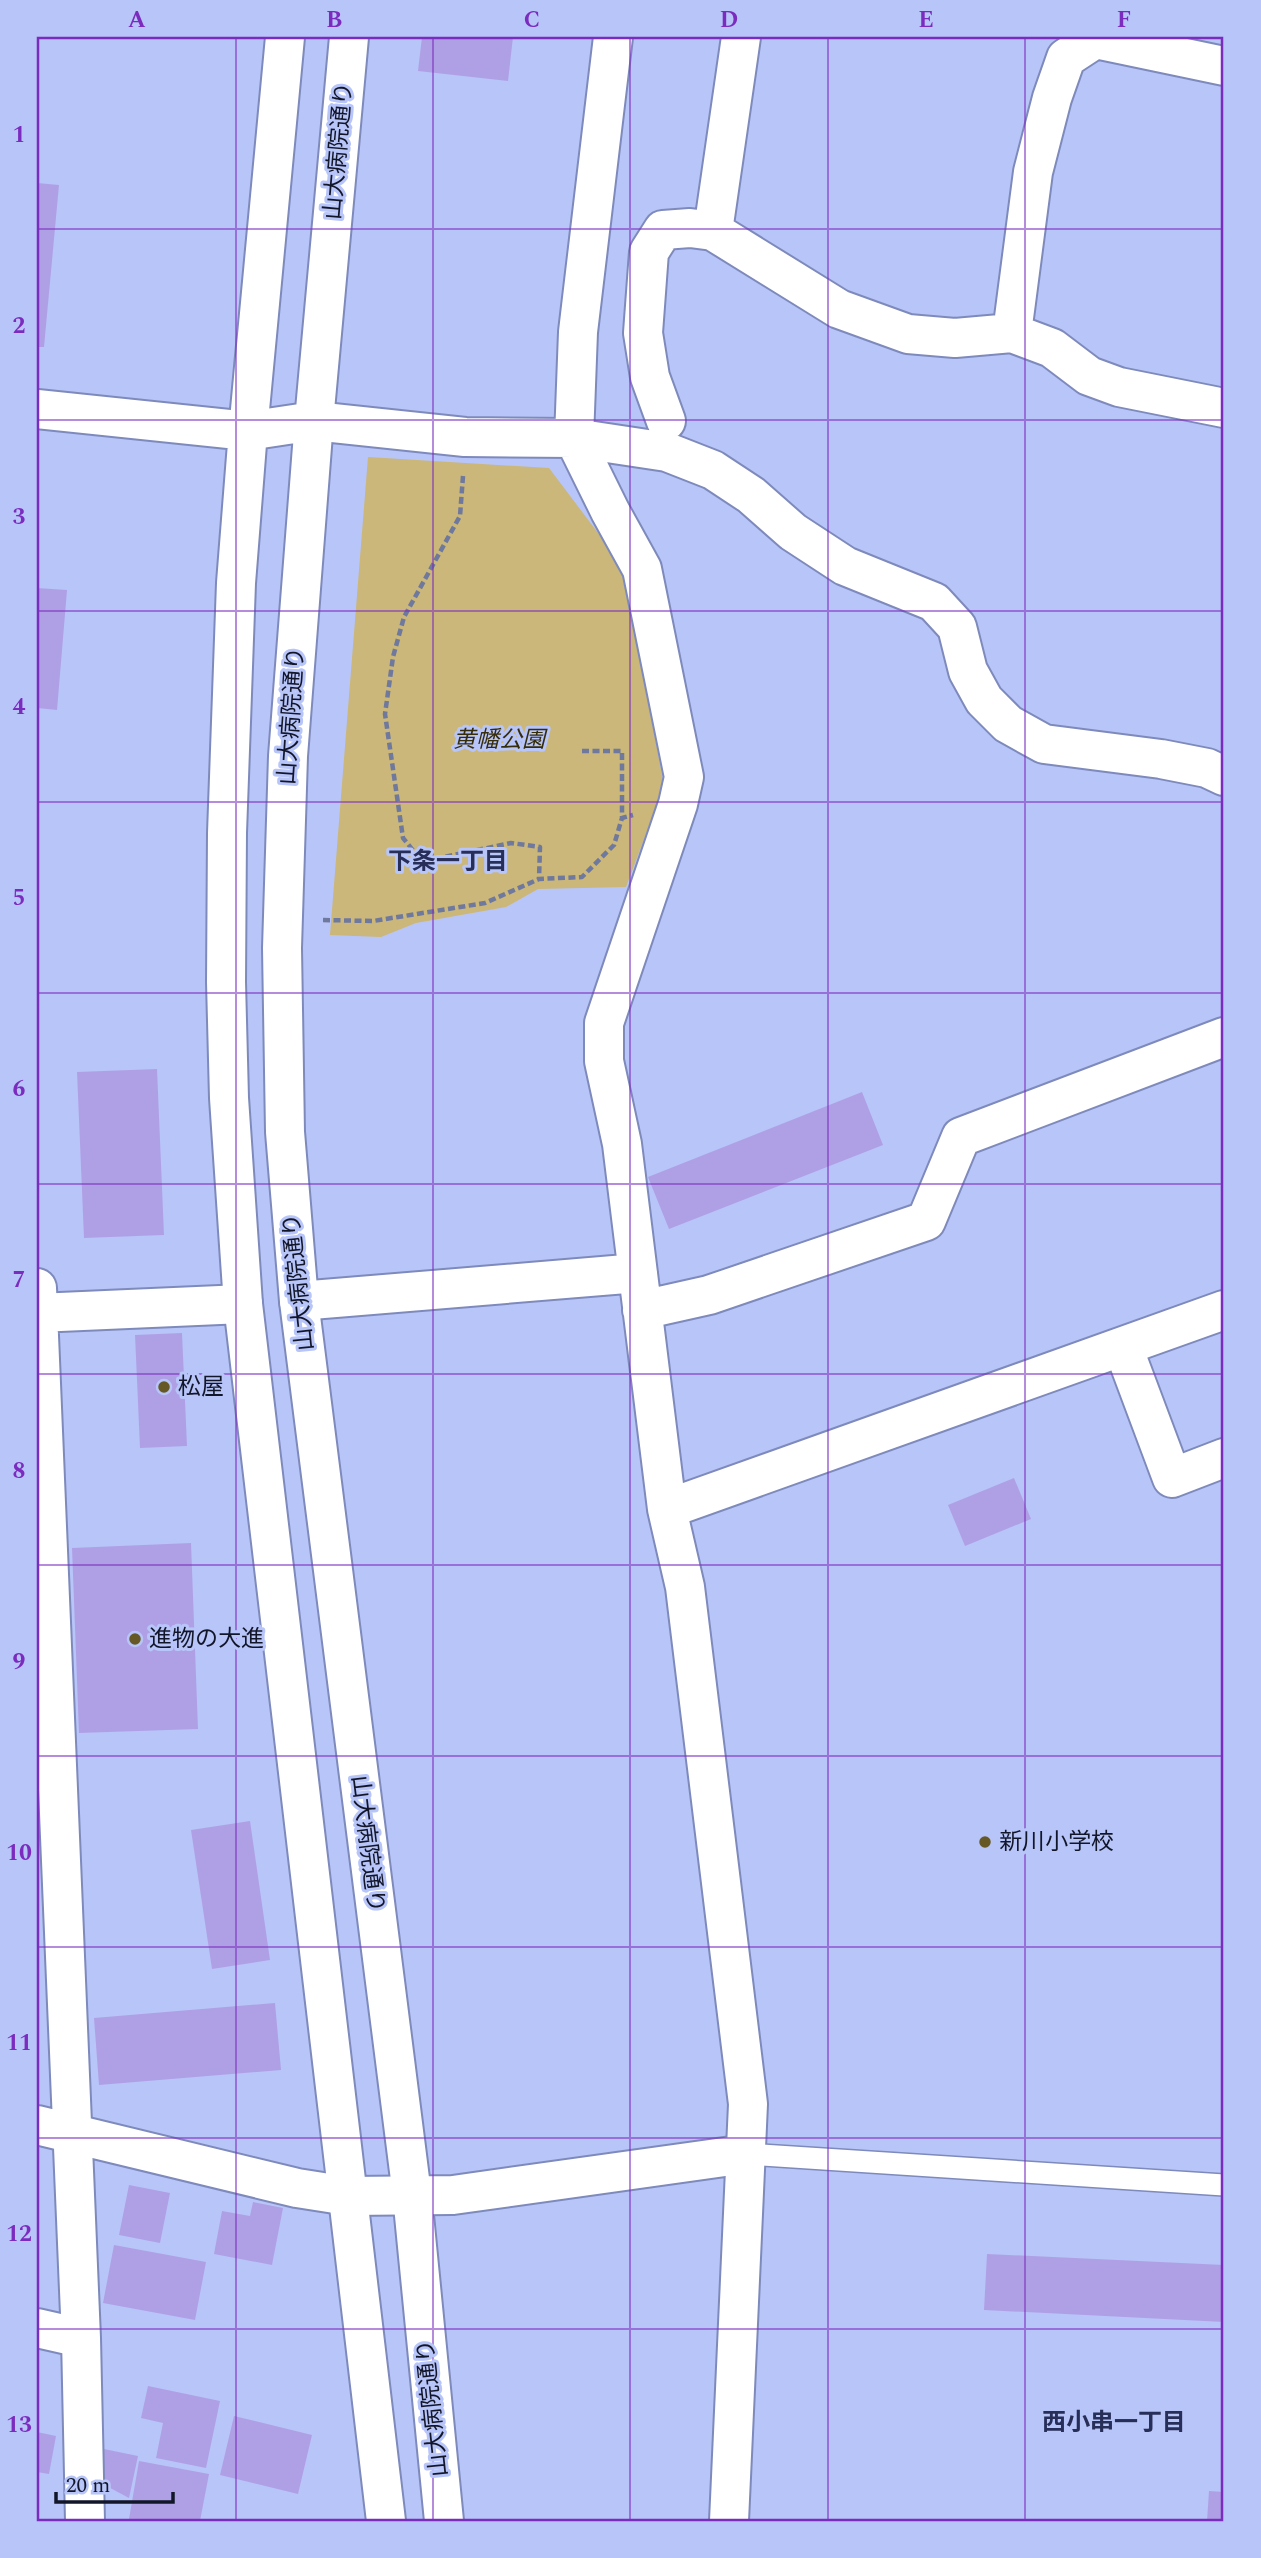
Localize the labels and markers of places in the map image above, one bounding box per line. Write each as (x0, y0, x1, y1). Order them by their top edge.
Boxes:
place label: 松屋 (178, 1370, 224, 1405)
marker: 松屋 (156, 1379, 172, 1395)
place label: 進物の大進 (149, 1622, 264, 1657)
marker: 進物の大進 (127, 1631, 143, 1647)
place label: 新川小学校 (999, 1825, 1114, 1860)
marker: 新川小学校 (977, 1834, 993, 1850)

